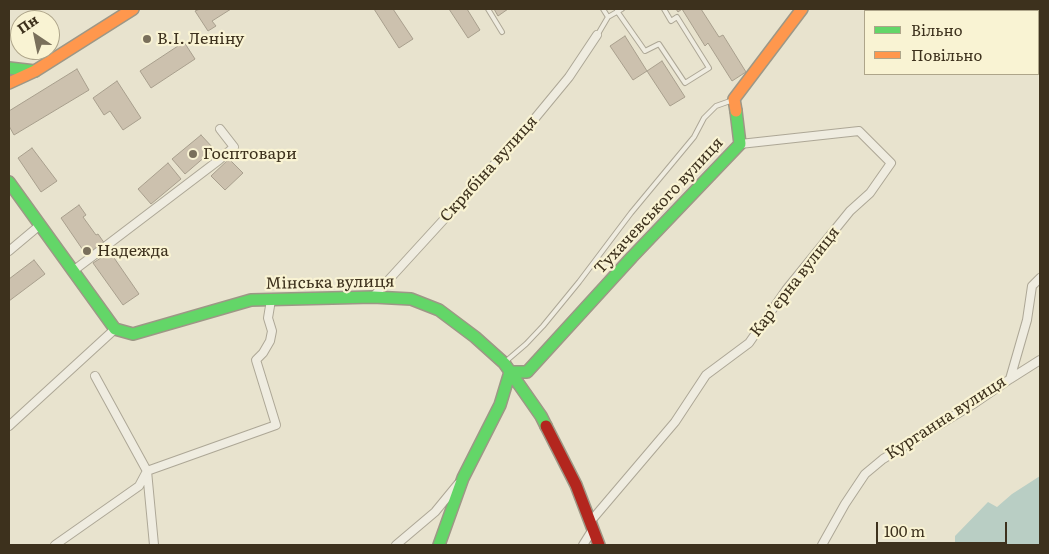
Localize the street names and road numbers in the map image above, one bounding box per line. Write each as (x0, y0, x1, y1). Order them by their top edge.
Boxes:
street label: Скрябіна вулиця (436, 112, 542, 226)
street label: Тухачевського вулиця (591, 134, 727, 278)
street label: Кар’єрна вулиця (746, 223, 844, 341)
street label: Мінська вулиця (265, 272, 395, 294)
street label: Курганна вулиця (882, 372, 1010, 464)

